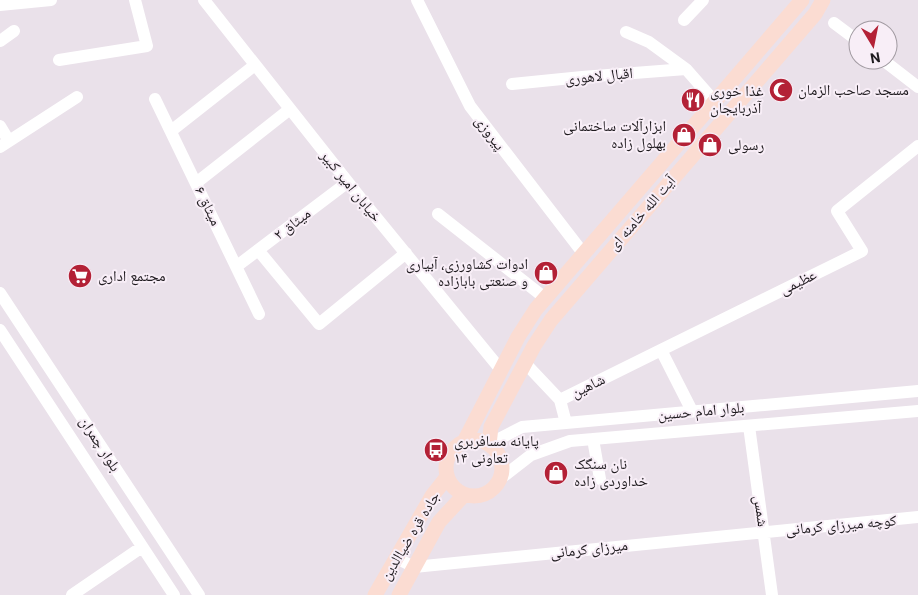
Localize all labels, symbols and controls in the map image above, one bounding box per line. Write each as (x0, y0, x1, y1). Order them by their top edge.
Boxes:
north arrow (848, 20, 898, 70)
text: N (869, 49, 882, 67)
street label: اقبال لاهوری (564, 64, 634, 89)
mosque icon: مسجد صاحب الزمان (768, 77, 794, 103)
place label: مسجد صاحب الزمان (798, 81, 909, 100)
place label: غذا خوری آذربایجان (710, 82, 764, 118)
restaurant icon: غذا خوری آذربایجان (680, 87, 706, 113)
street label: پیروزی (470, 112, 509, 154)
place label: ابزارآلات ساختمانی بهلول زاده (563, 117, 666, 153)
shop icon: ابزارآلات ساختمانی بهلول زاده (671, 122, 697, 148)
shop icon: رسولی (697, 132, 723, 158)
place label: رسولی (728, 136, 764, 155)
street label: خیابان امیر کبیر (315, 146, 386, 226)
street label: آیت الله خامنه ای (605, 171, 681, 255)
street label: میثاق ۶ (190, 183, 225, 229)
street label: میثاق ۲ (270, 204, 315, 245)
place label: ادوات کشاورزی، آبیاری و صنعتی بابازاده (406, 255, 528, 291)
shop icon: ادوات کشاورزی، آبیاری و صنعتی بابازاده (533, 260, 559, 286)
supermarket icon: مجتمع اداری (67, 263, 93, 289)
street label: عظیمی (777, 265, 820, 300)
place label: مجتمع اداری (98, 267, 166, 286)
street label: شاهین (568, 370, 608, 403)
street label: بلوار امام حسین (657, 398, 745, 425)
street label: بلوار چمران (75, 413, 124, 475)
place label: پایانه مسافربری تعاونی ۱۴ (454, 432, 539, 468)
bus stop icon: پایانه مسافربری تعاونی ۱۴ (423, 437, 449, 463)
place label: نان سنگک خداوردی زاده (574, 455, 648, 491)
shop icon: نان سنگک خداوردی زاده (543, 460, 569, 486)
street label: جاده قره ضیاالدین (376, 488, 445, 584)
street label: شمس (749, 494, 772, 528)
street label: کوچه میرزای کرمانی (785, 511, 897, 540)
street label: میرزای کرمانی (549, 536, 629, 563)

